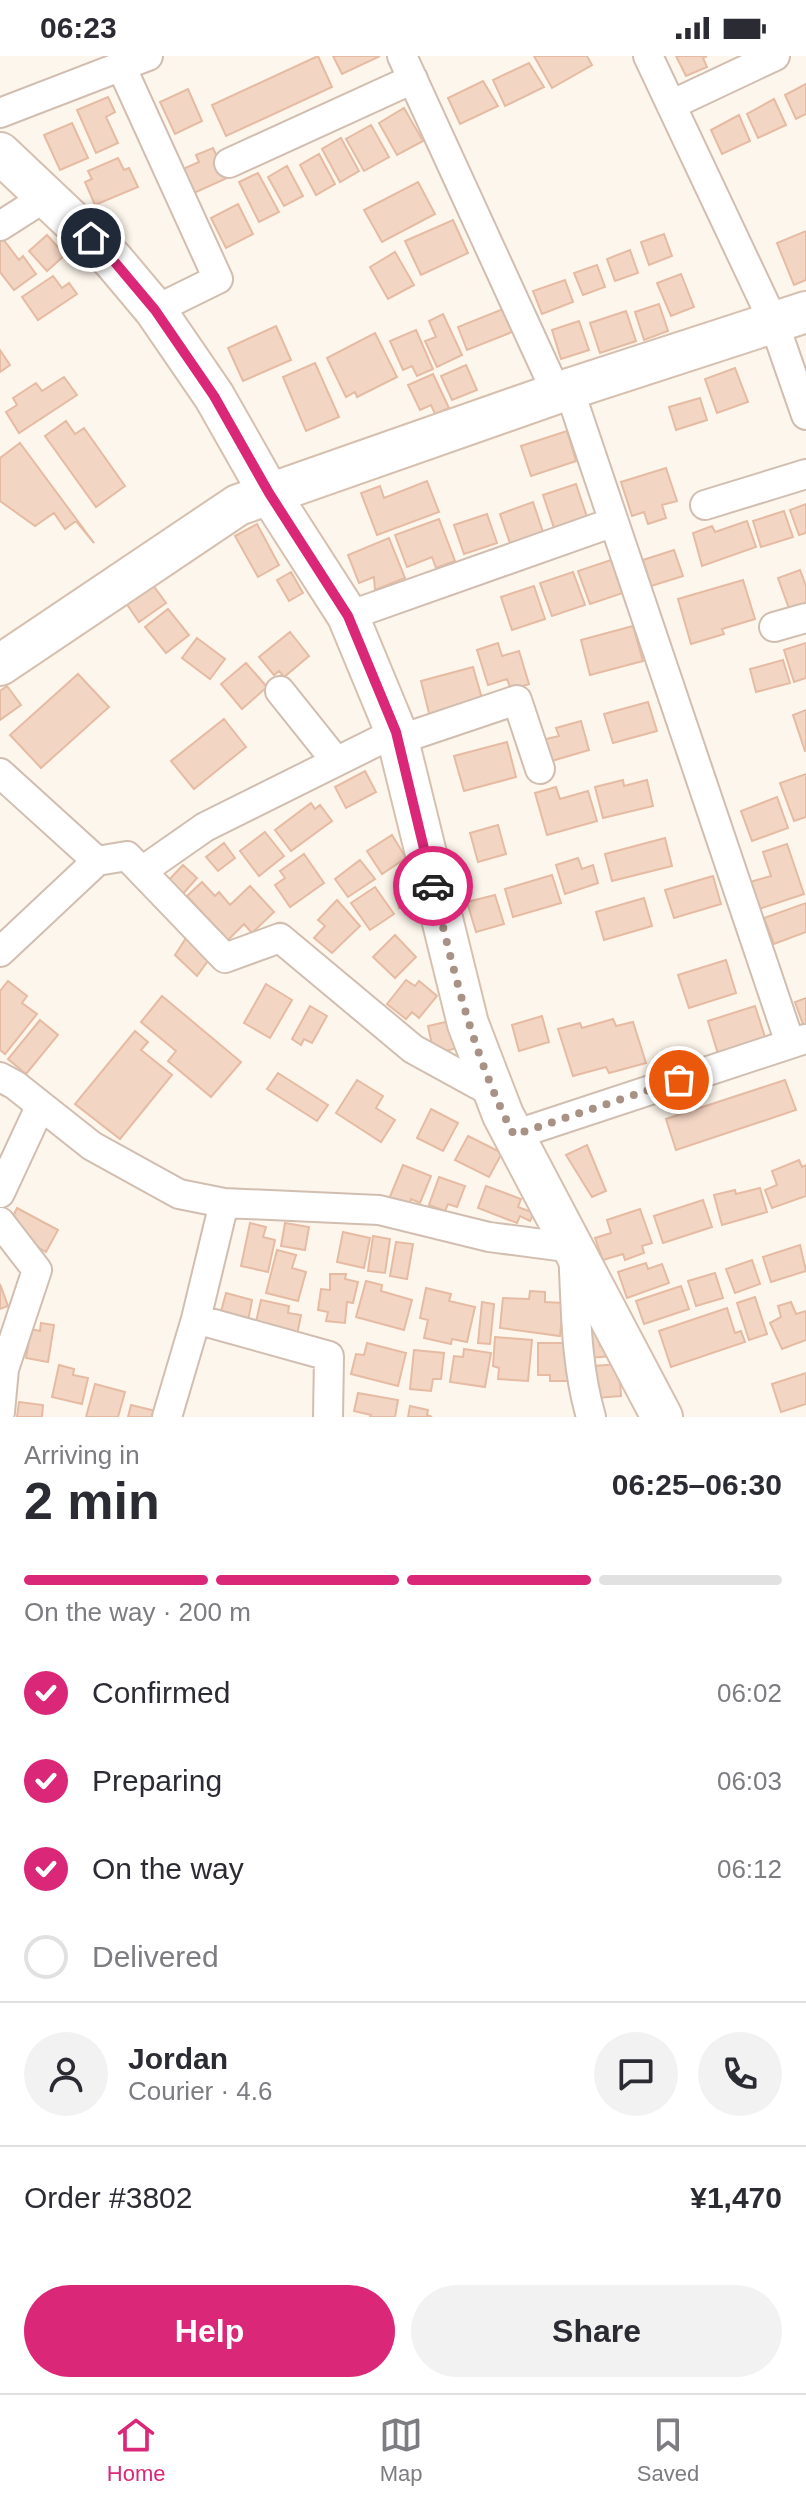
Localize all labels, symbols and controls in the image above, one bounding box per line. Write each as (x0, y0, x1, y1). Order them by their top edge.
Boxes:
text: 06:23 (40, 11, 117, 44)
pin (57, 204, 125, 272)
icon: home (69, 216, 113, 260)
courier (393, 846, 473, 926)
icon: car (411, 864, 455, 908)
pin (645, 1046, 713, 1114)
icon: bag (657, 1058, 701, 1102)
text: Arriving in (24, 1440, 140, 1470)
text: 06:25–06:30 (612, 1468, 782, 1501)
text: 2 min (24, 1472, 160, 1530)
text: On the way · 200 m (24, 1597, 251, 1627)
icon: check (24, 1671, 68, 1715)
text: Confirmed (92, 1676, 230, 1709)
text: 06:02 (717, 1678, 782, 1708)
icon: check (24, 1759, 68, 1803)
text: Preparing (92, 1764, 222, 1797)
text: 06:03 (717, 1766, 782, 1796)
icon: check (24, 1847, 68, 1891)
text: On the way (92, 1852, 244, 1885)
text: 06:12 (717, 1854, 782, 1884)
text: Delivered (92, 1940, 219, 1973)
button: person (24, 2032, 108, 2116)
button: chat (594, 2032, 678, 2116)
button: phone (698, 2032, 782, 2116)
text: Jordan (128, 2042, 228, 2075)
text: Courier · 4.6 (128, 2076, 273, 2106)
text: Order #3802 (24, 2181, 192, 2214)
text: ¥1,470 (690, 2181, 782, 2214)
button: Help (24, 2285, 395, 2377)
button: Share (411, 2285, 782, 2377)
tab: Home (107, 2413, 166, 2487)
tab: Map (379, 2413, 423, 2487)
tab: Saved (637, 2413, 699, 2487)

